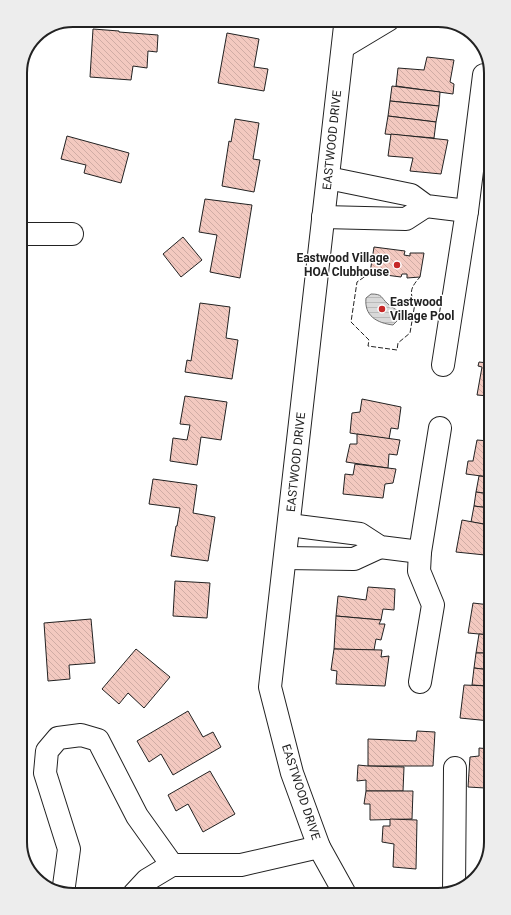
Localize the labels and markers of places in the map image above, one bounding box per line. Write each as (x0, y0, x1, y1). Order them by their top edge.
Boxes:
place label: Eastwood Village HOA Clubhouse (296, 251, 390, 279)
marker: Eastwood Village HOA Clubhouse (392, 260, 402, 270)
place label: Eastwood Village Pool (390, 295, 455, 323)
marker: Eastwood Village Pool (377, 304, 387, 314)

